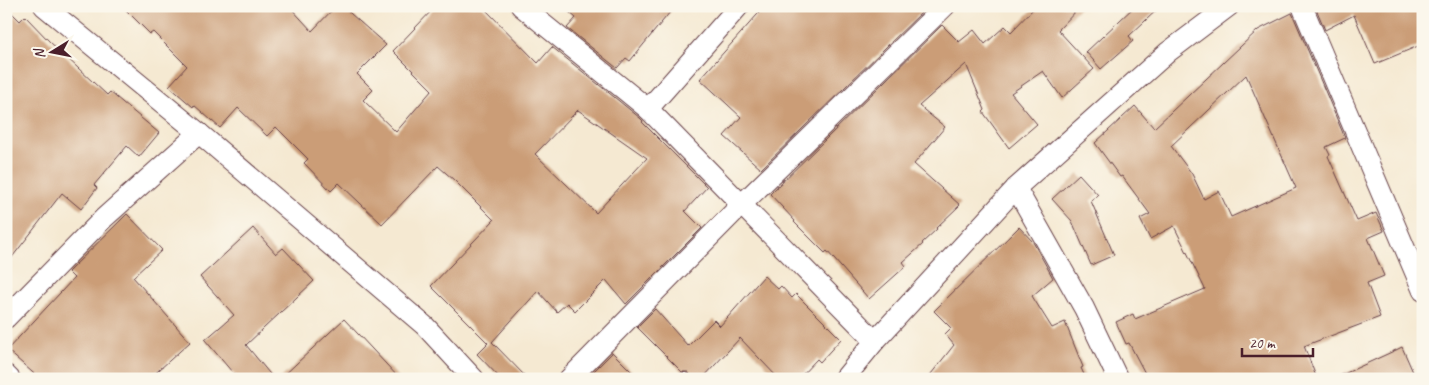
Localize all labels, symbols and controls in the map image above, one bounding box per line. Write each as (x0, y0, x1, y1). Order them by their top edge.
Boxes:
north arrow (28, 28, 78, 78)
text: N (30, 46, 49, 60)
scale bar (1242, 325, 1313, 357)
text: 20 m (1249, 334, 1276, 353)

